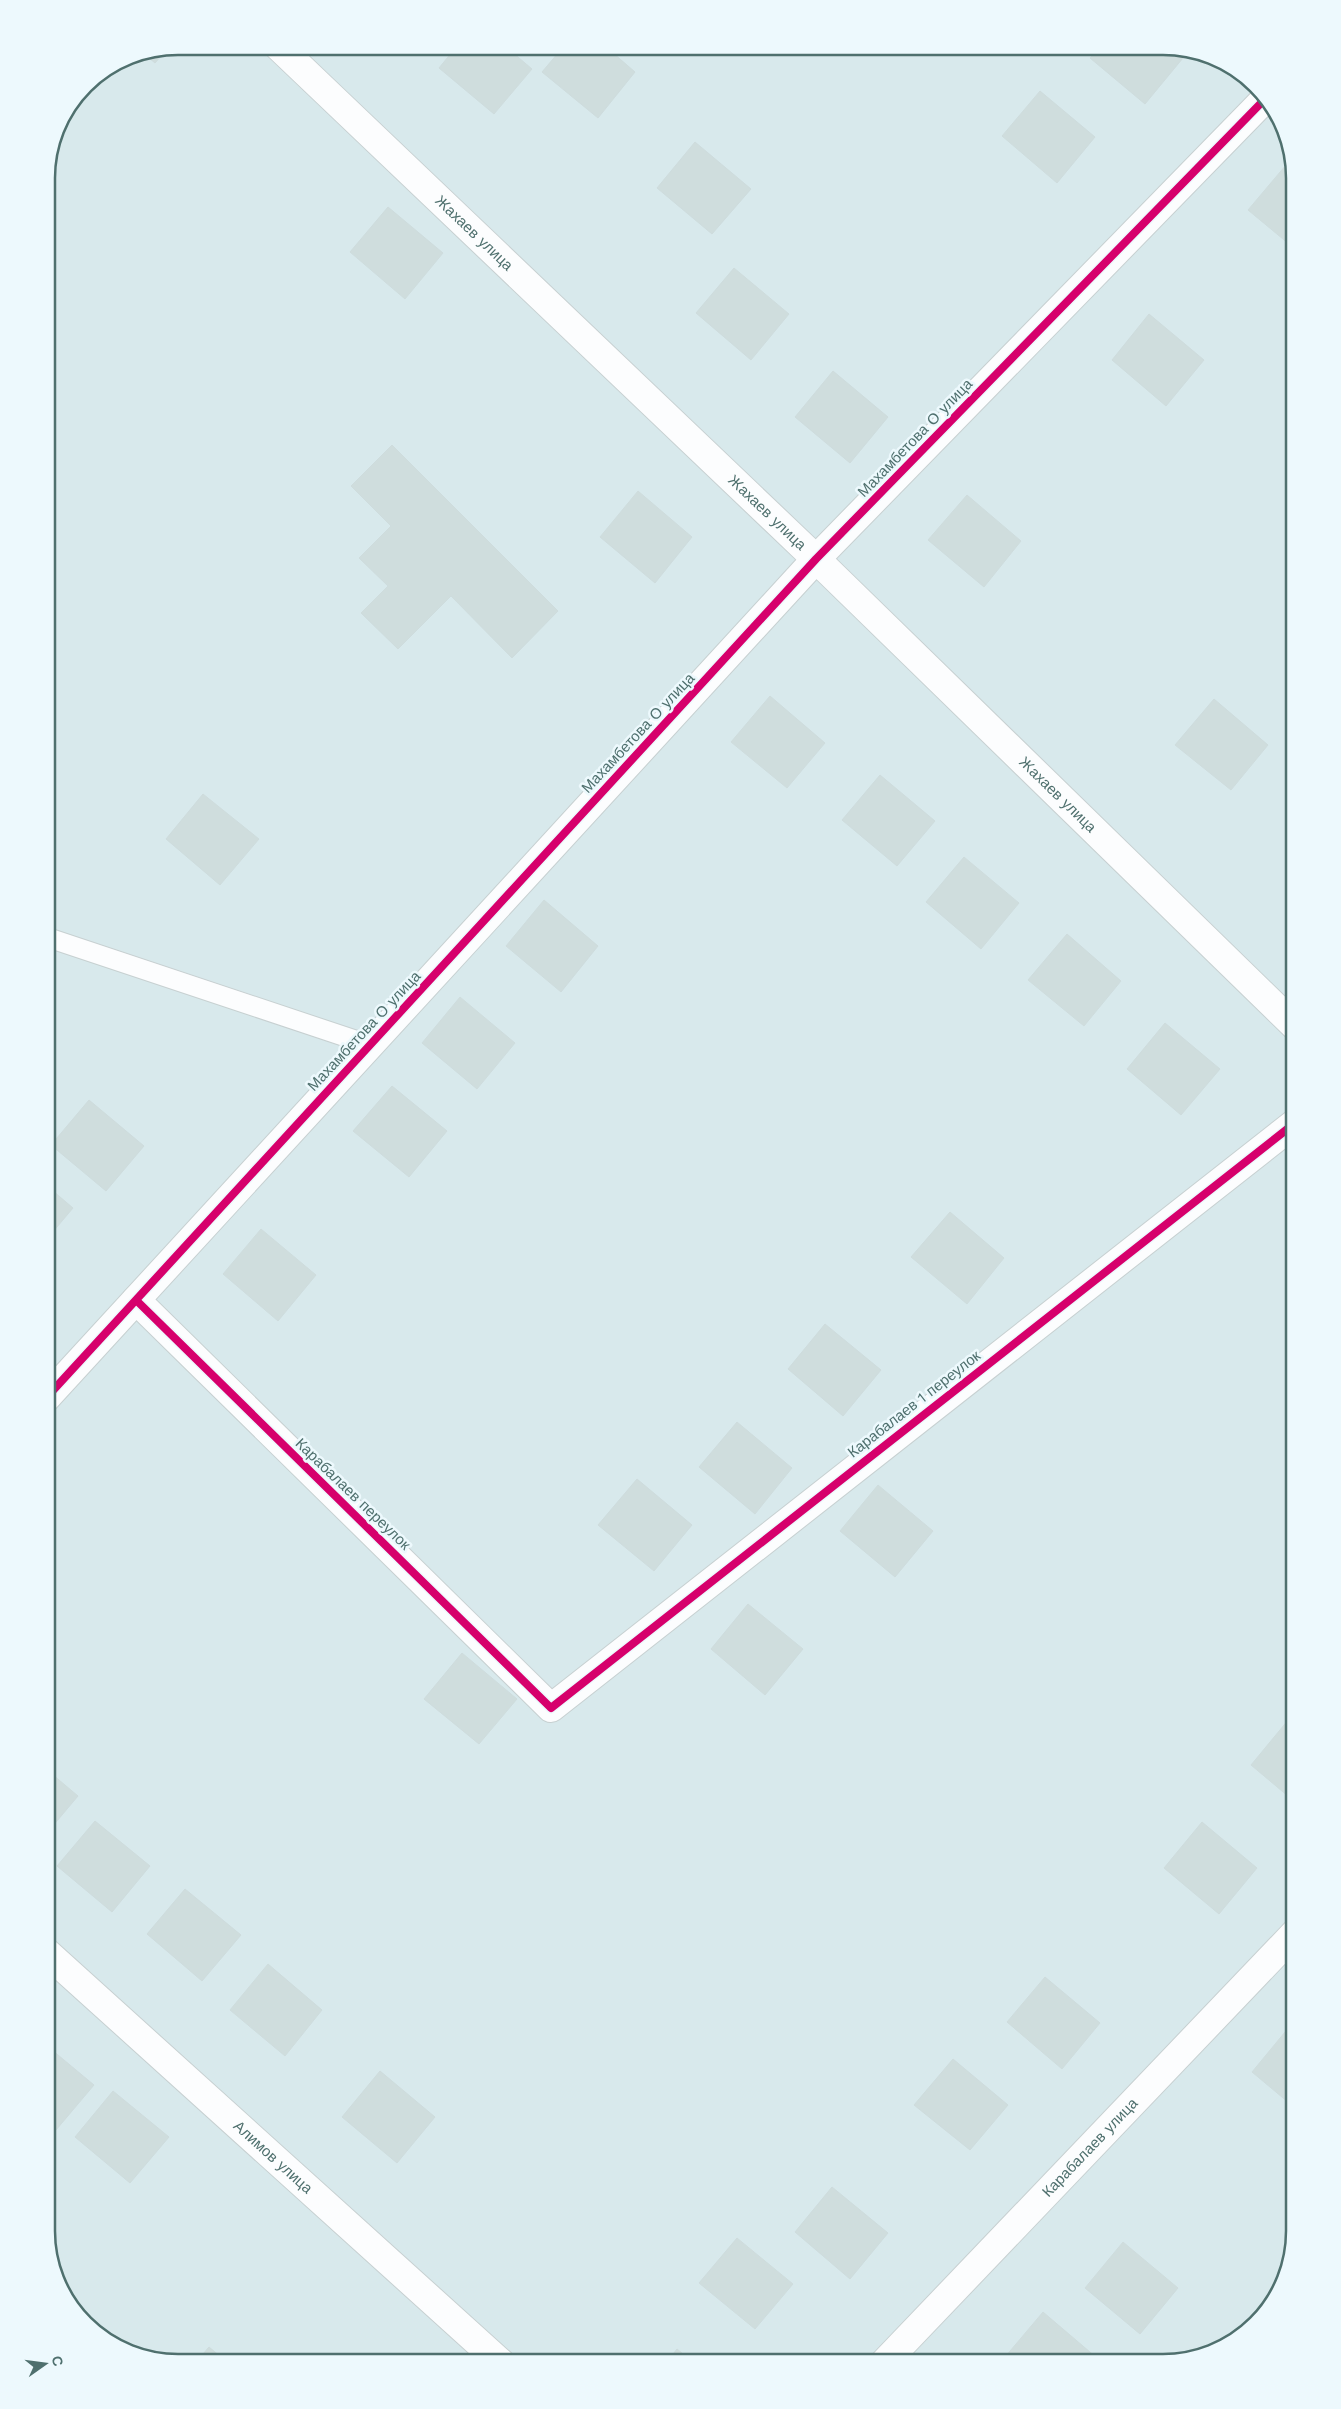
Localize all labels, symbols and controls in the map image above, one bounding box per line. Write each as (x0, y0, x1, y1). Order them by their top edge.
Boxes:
street label: Жахаев улица (431, 192, 517, 275)
street label: Махамбетова О улица (854, 375, 977, 501)
street label: Жахаев улица (725, 471, 810, 554)
street label: Махамбетова О улица (578, 669, 699, 797)
street label: Жахаев улица (1015, 753, 1101, 837)
street label: Махамбетова О улица (304, 967, 425, 1095)
street label: Карабалаев 1 переулок (844, 1346, 984, 1461)
street label: Карабалаев переулок (292, 1434, 415, 1554)
street label: Карабалаев улица (1038, 2094, 1142, 2201)
street label: Алимов улица (230, 2117, 317, 2198)
north arrow (20, 2339, 70, 2389)
text: С (49, 2354, 67, 2368)

